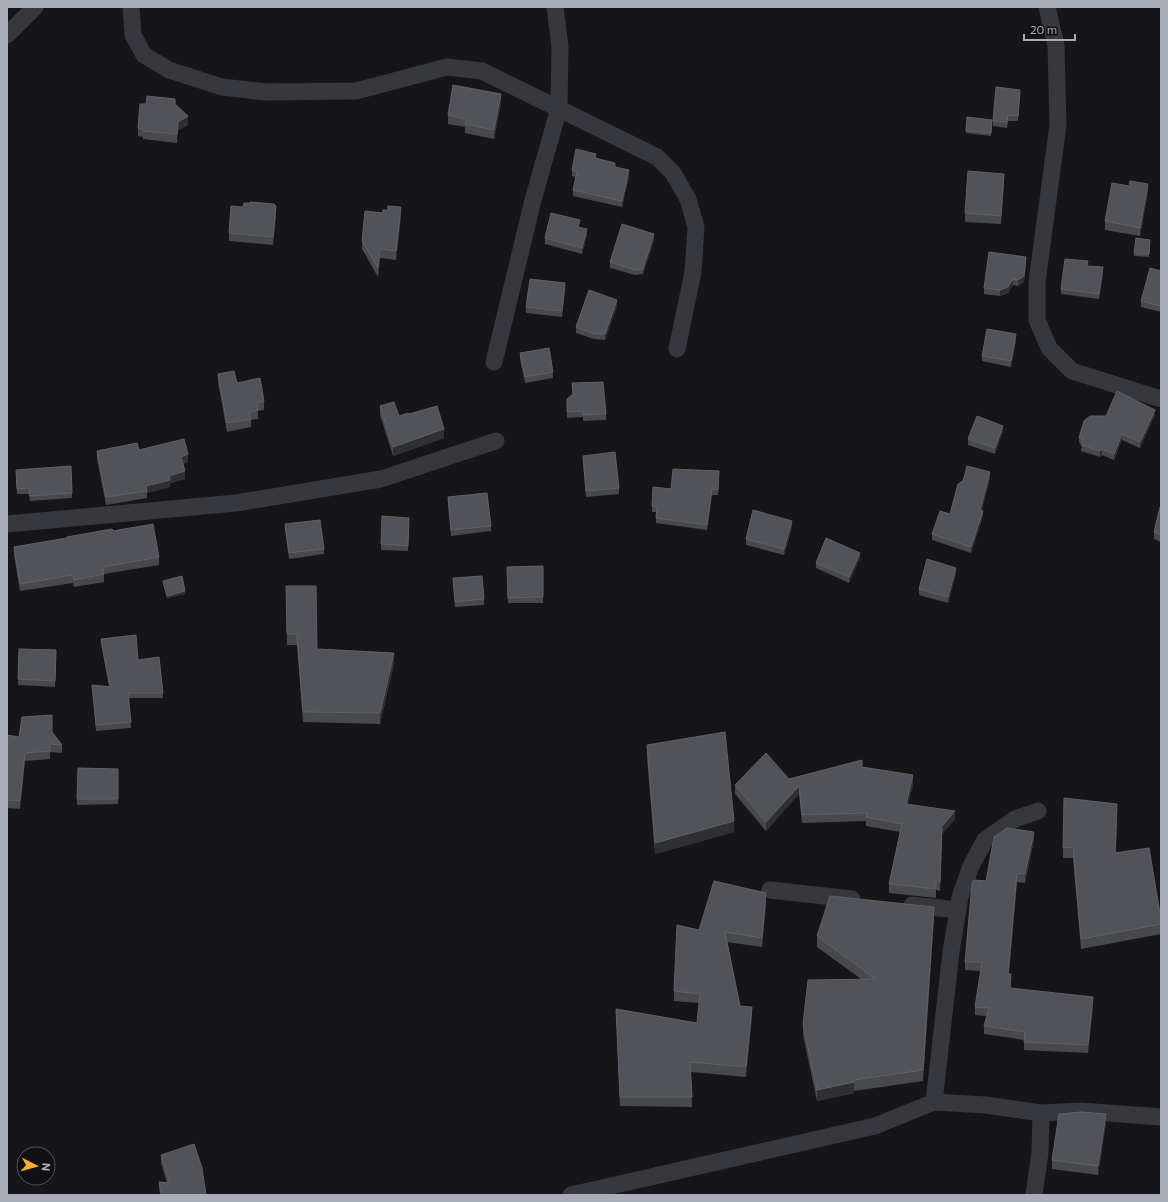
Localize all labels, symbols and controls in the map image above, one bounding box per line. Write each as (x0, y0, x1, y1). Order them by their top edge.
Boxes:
scale bar (1024, 16, 1075, 42)
text: 20 m (1030, 22, 1057, 36)
north arrow (16, 1146, 56, 1186)
text: N (40, 1162, 53, 1172)

